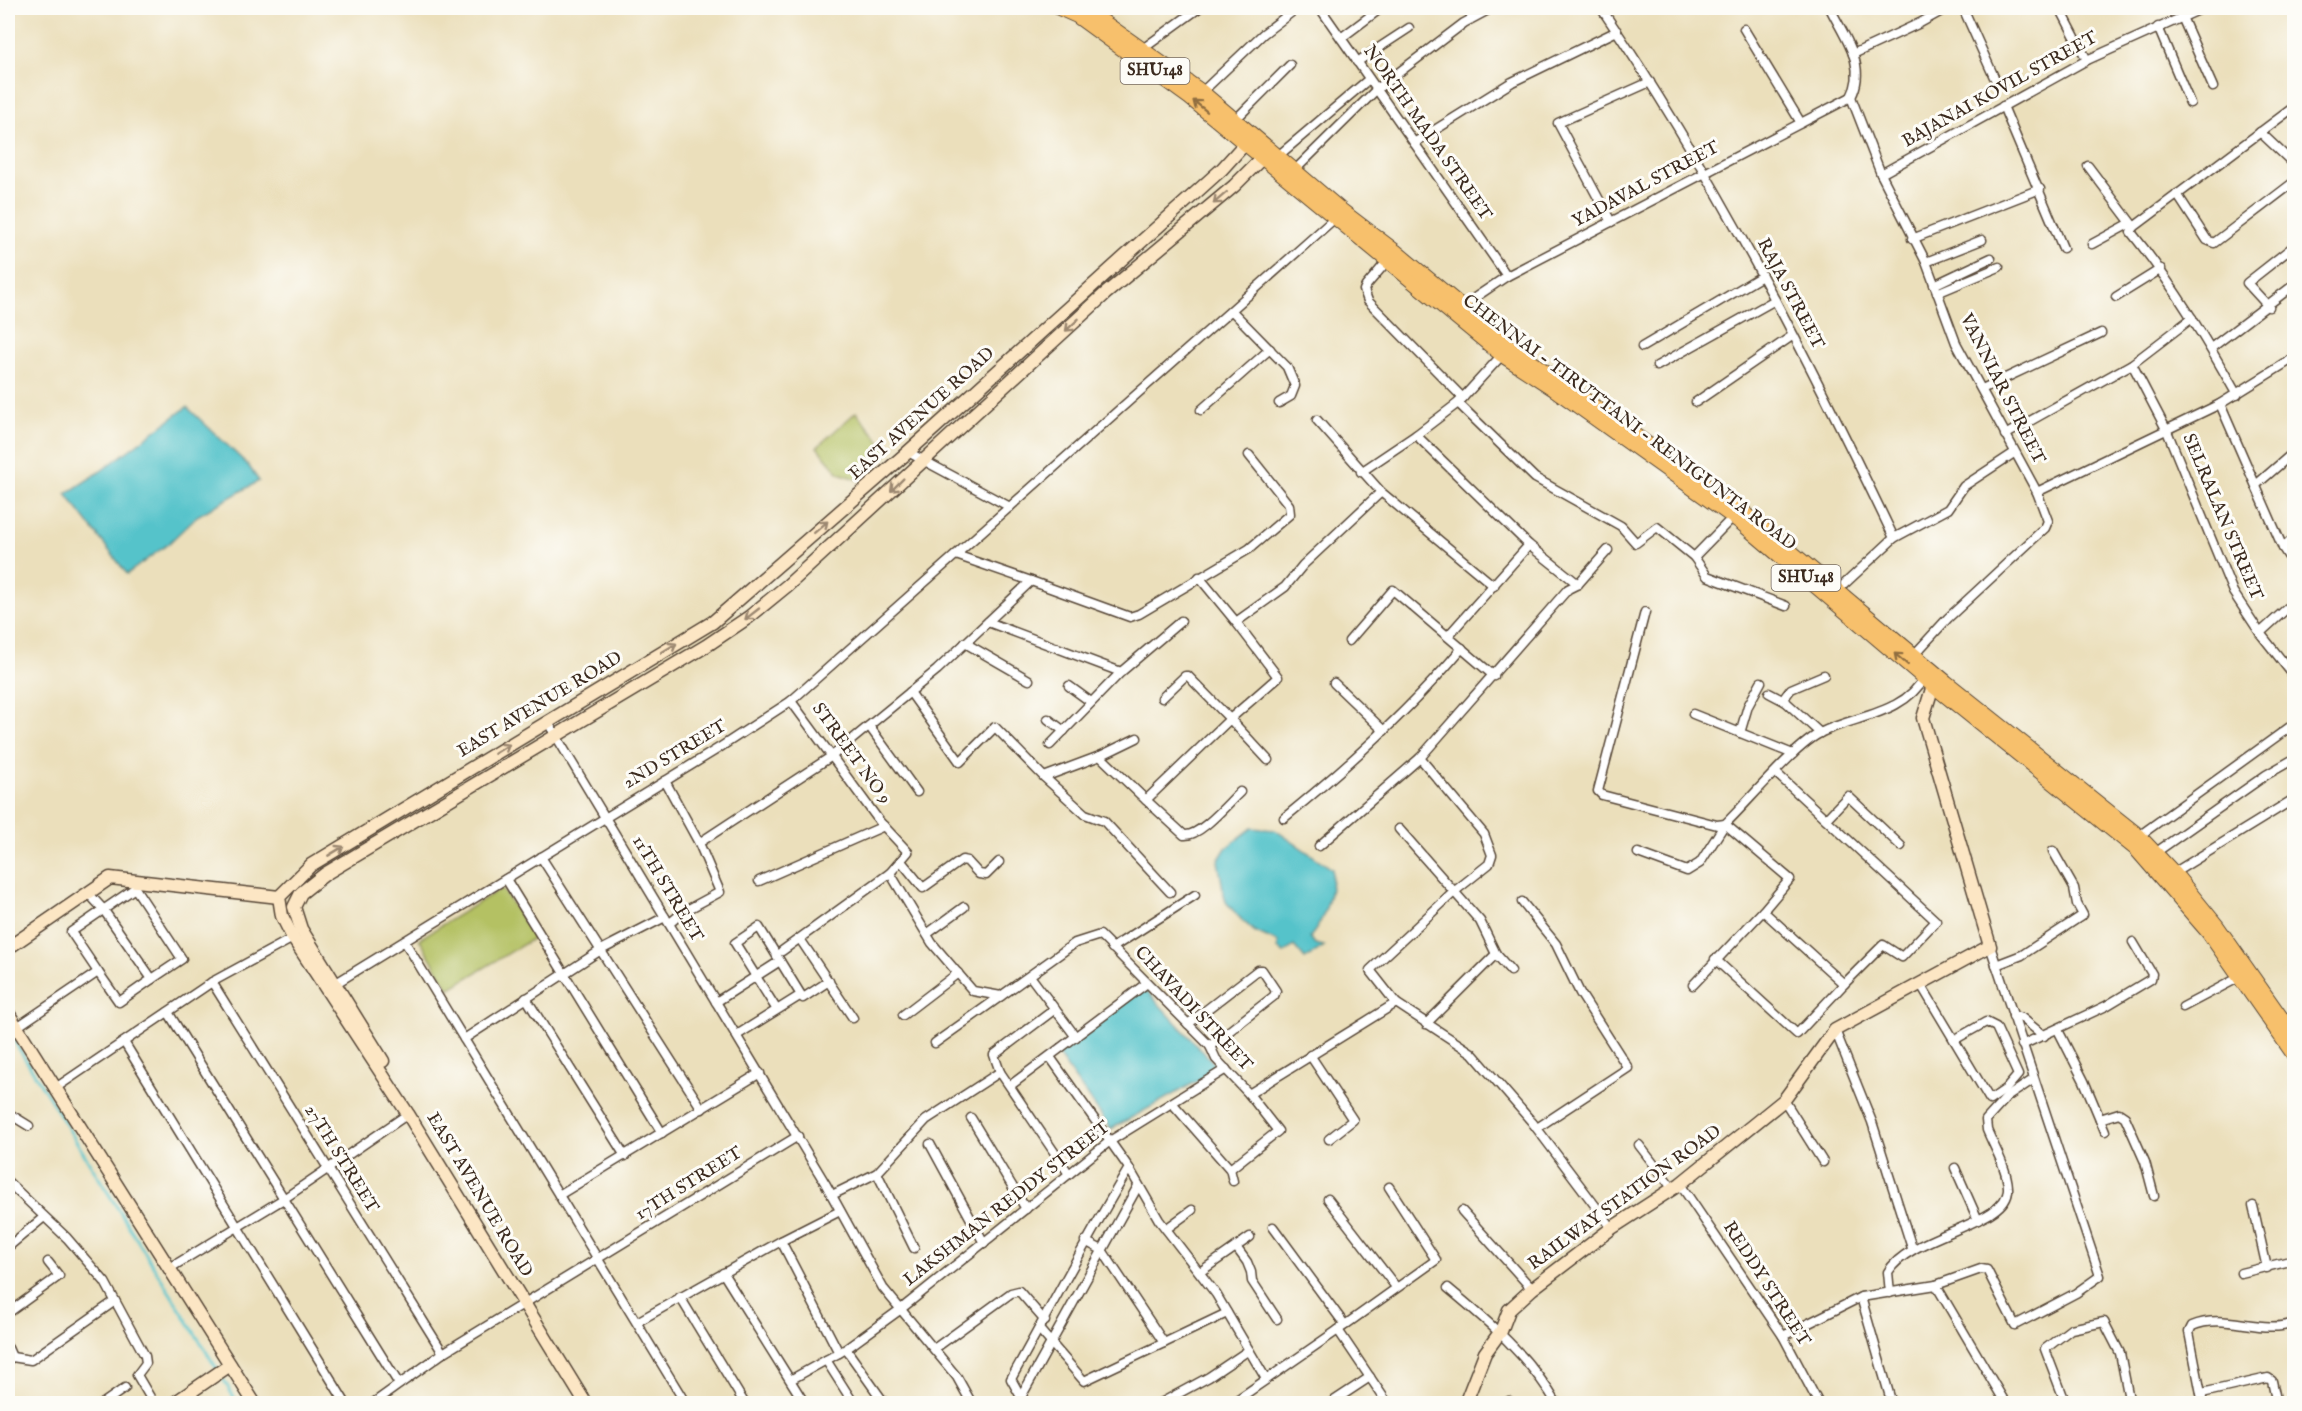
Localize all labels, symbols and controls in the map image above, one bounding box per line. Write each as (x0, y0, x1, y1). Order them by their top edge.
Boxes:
street label: BAJANAI KOVIL STREET (1898, 27, 2102, 153)
street label: NORTH MADA STREET (1358, 41, 1496, 225)
road number: SHU148 (1120, 58, 1190, 84)
one-way arrow (1192, 99, 1208, 112)
street label: YADAVAL STREET (1569, 137, 1723, 233)
one-way arrow (1213, 191, 1228, 205)
street label: RAJA STREET (1751, 235, 1829, 353)
street label: CHENNAI - TIRUTTANI - RENIGUNTA ROAD (1458, 290, 1800, 556)
street label: VANNIAR STREET (1954, 309, 2050, 468)
one-way arrow (1065, 318, 1080, 332)
street label: EAST AVENUE ROAD (844, 342, 1000, 486)
street label: SELRALAN STREET (2176, 430, 2268, 604)
one-way arrow (890, 477, 905, 492)
one-way arrow (813, 520, 828, 534)
road number: SHU148 (1772, 565, 1840, 591)
one-way arrow (744, 608, 760, 621)
one-way arrow (660, 642, 677, 654)
street label: EAST AVENUE ROAD (453, 647, 627, 763)
one-way arrow (1894, 652, 1909, 666)
street label: STREET NO 9 (806, 699, 896, 809)
street label: 2ND STREET (619, 715, 731, 795)
one-way arrow (493, 743, 510, 755)
street label: 11TH STREET (626, 832, 708, 946)
one-way arrow (327, 844, 344, 856)
street label: CHAVADI STREET (1129, 942, 1257, 1076)
street label: 27TH STREET (299, 1101, 383, 1217)
street label: EAST AVENUE ROAD (421, 1108, 537, 1282)
street label: LAKSHMAN REDDY STREET (899, 1116, 1115, 1292)
street label: RAILWAY STATION ROAD (1524, 1120, 1726, 1276)
street label: 17TH STREET (631, 1142, 747, 1226)
street label: REDDY STREET (1717, 1217, 1815, 1351)

